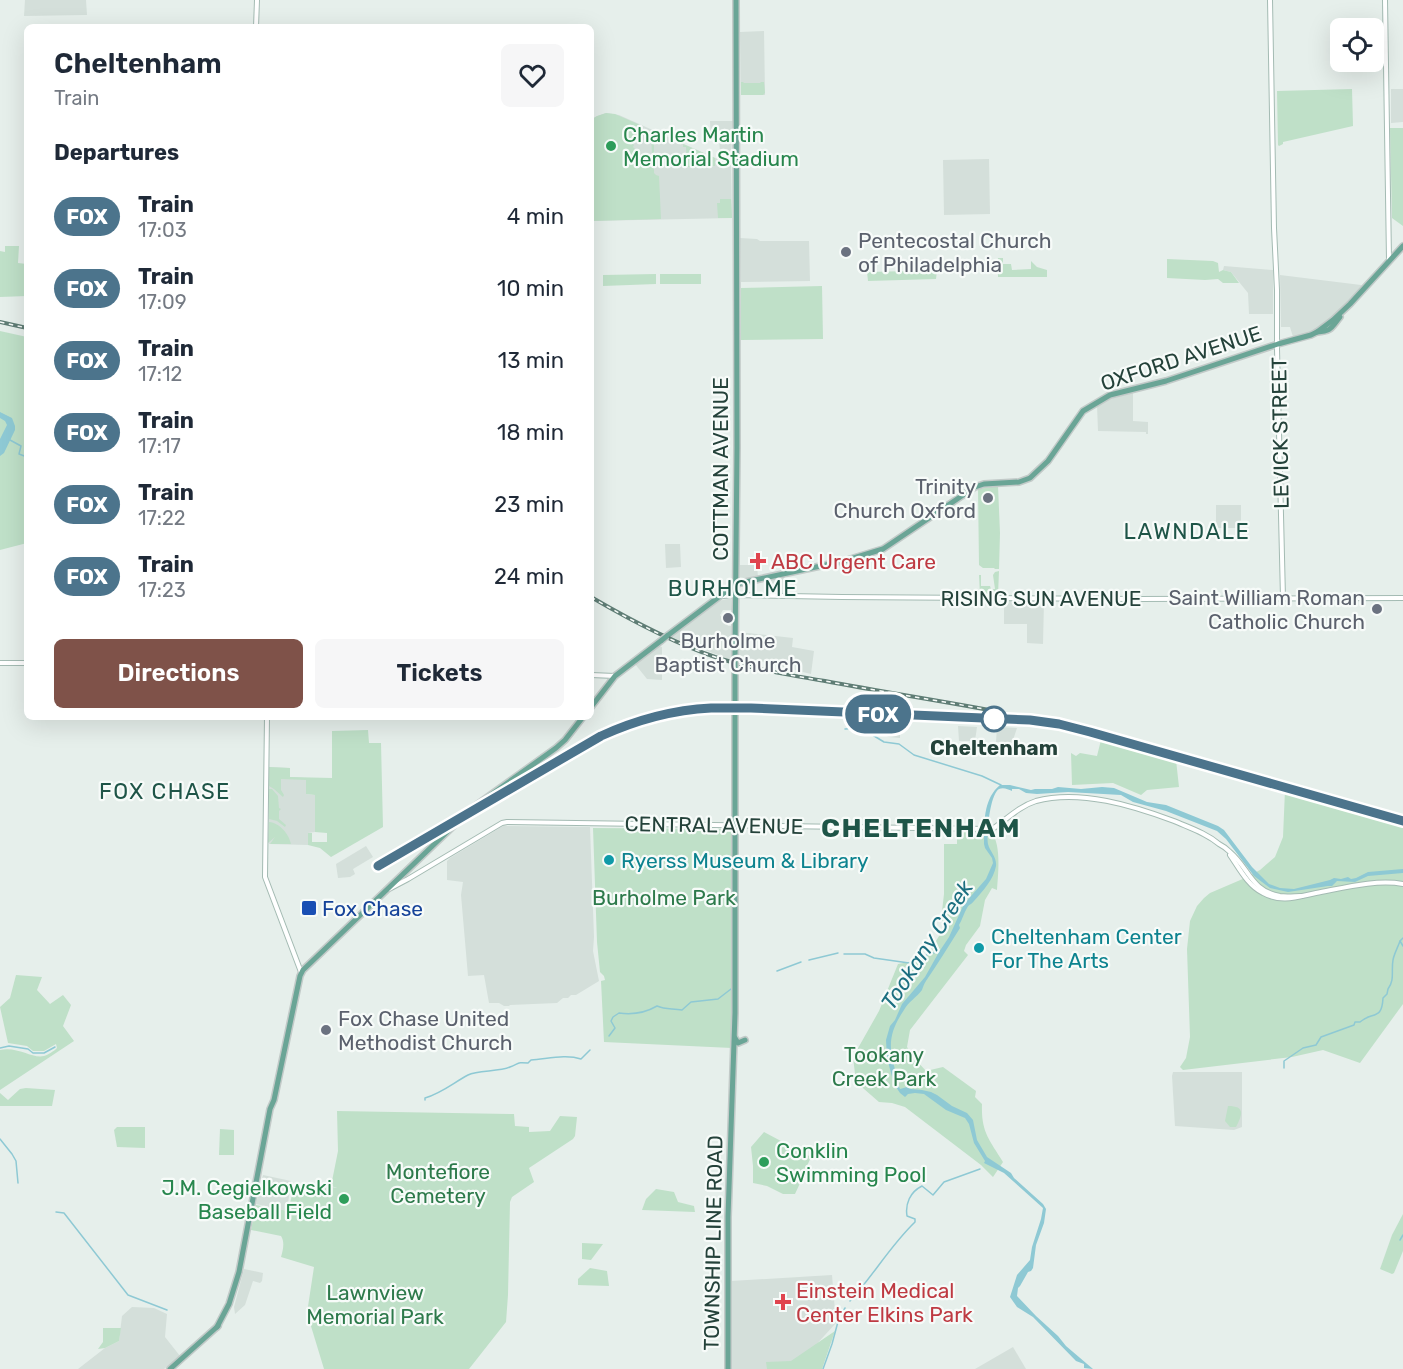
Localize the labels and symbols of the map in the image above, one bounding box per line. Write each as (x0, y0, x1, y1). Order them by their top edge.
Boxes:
place label: Charles Martin Memorial Stadium (623, 122, 799, 171)
marker: Charles Martin Memorial Stadium (604, 139, 618, 153)
place label: Pentecostal Church of Philadelphia (858, 228, 1052, 277)
marker: Pentecostal Church of Philadelphia (839, 245, 853, 259)
street label: OXFORD AVENUE (1097, 320, 1265, 396)
street label: LEVICK STREET (1266, 357, 1294, 509)
street label: COTTMAN AVENUE (708, 377, 733, 561)
place label: Trinity Church Oxford (834, 474, 976, 523)
marker: Trinity Church Oxford (981, 491, 995, 505)
district label: LAWNDALE (1124, 518, 1250, 545)
place label: ABC Urgent Care (771, 549, 936, 574)
marker: ABC Urgent Care (749, 552, 767, 570)
district label: BURHOLME (668, 575, 798, 602)
place label: Saint William Roman Catholic Church (1168, 585, 1365, 634)
street label: RISING SUN AVENUE (941, 586, 1141, 611)
marker: Saint William Roman Catholic Church (1370, 602, 1384, 616)
marker: Burholme Baptist Church (721, 611, 735, 625)
place label: Burholme Baptist Church (655, 628, 801, 677)
line badge: FOX (844, 694, 912, 734)
marker: Cheltenham (981, 706, 1007, 732)
place label: Cheltenham (930, 735, 1058, 760)
district label: FOX CHASE (99, 778, 231, 805)
street label: CENTRAL AVENUE (624, 811, 804, 839)
district label: CHELTENHAM (821, 812, 1021, 844)
place label: Ryerss Museum & Library (621, 848, 869, 873)
marker: Ryerss Museum & Library (602, 853, 616, 867)
water label: Tookany Creek (875, 875, 979, 1015)
park label: Burholme Park (592, 885, 736, 910)
place label: Fox Chase (322, 896, 423, 921)
marker: Fox Chase (300, 899, 318, 917)
place label: Cheltenham Center For The Arts (991, 924, 1182, 973)
marker: Cheltenham Center For The Arts (972, 941, 986, 955)
place label: Fox Chase United Methodist Church (338, 1006, 513, 1055)
marker: Fox Chase United Methodist Church (319, 1023, 333, 1037)
park label: Tookany Creek Park (832, 1042, 937, 1091)
street label: TOWNSHIP LINE ROAD (699, 1135, 727, 1351)
place label: Conklin Swimming Pool (776, 1138, 926, 1187)
marker: Conklin Swimming Pool (757, 1155, 771, 1169)
park label: Montefiore Cemetery (386, 1159, 490, 1208)
place label: J.M. Cegielkowski Baseball Field (161, 1175, 332, 1224)
marker: J.M. Cegielkowski Baseball Field (337, 1192, 351, 1206)
place label: Einstein Medical Center Elkins Park (796, 1278, 973, 1327)
park label: Lawnview Memorial Park (306, 1280, 444, 1329)
marker: Einstein Medical Center Elkins Park (774, 1293, 792, 1311)

